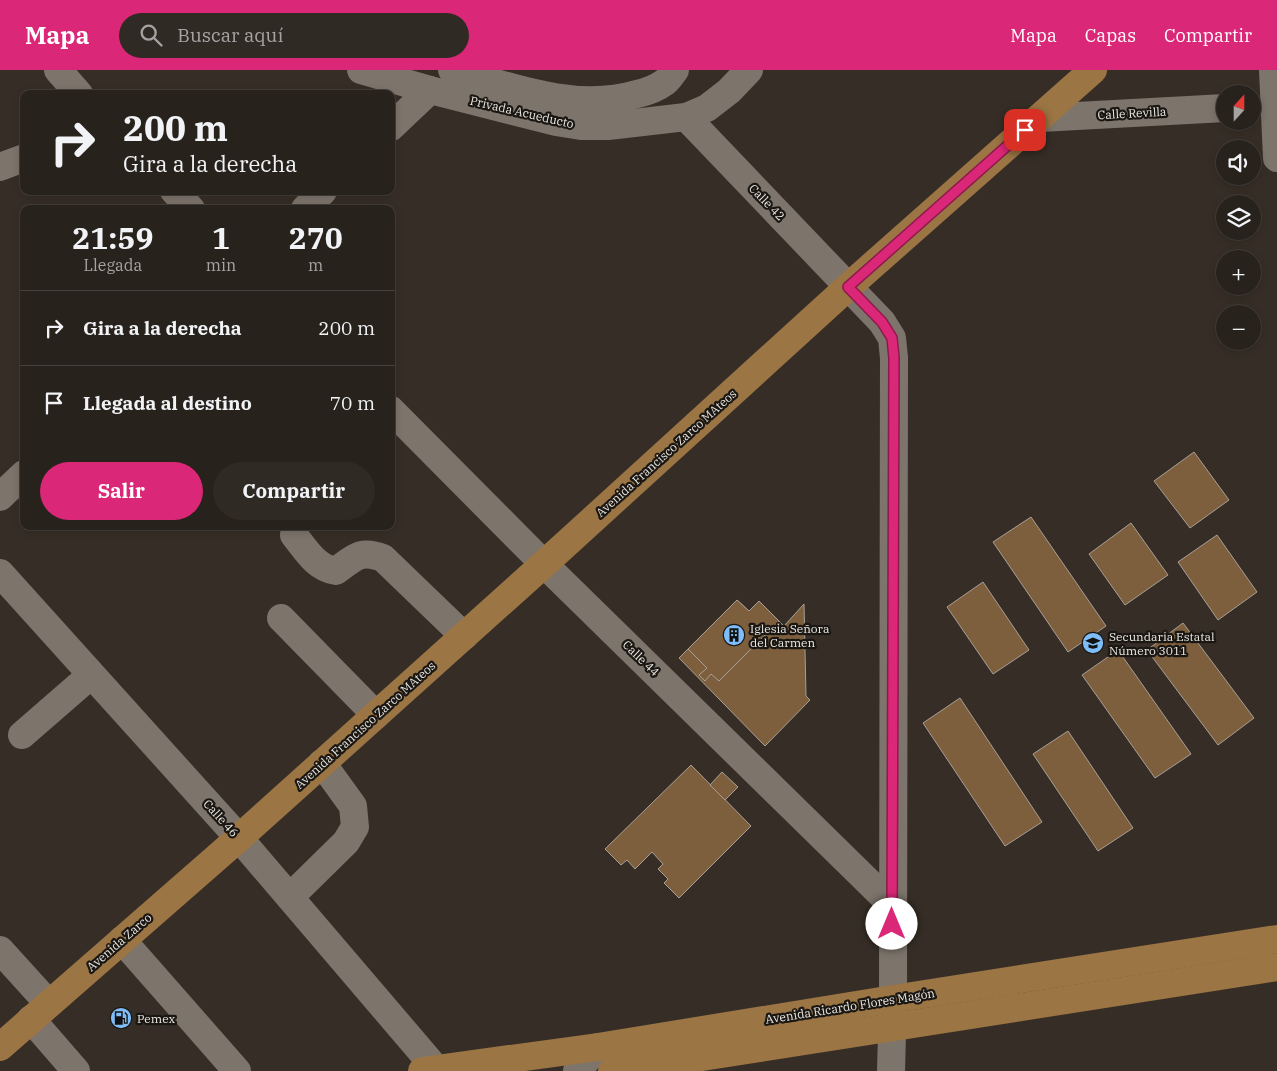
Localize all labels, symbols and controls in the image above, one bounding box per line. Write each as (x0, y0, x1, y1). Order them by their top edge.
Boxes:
search box (119, 13, 469, 58)
text: Mapa (25, 19, 89, 51)
icon: search (137, 21, 165, 49)
text: Buscar aquí (177, 23, 283, 47)
text: Mapa (1010, 24, 1057, 47)
text: Capas (1085, 24, 1136, 47)
text: Compartir (1164, 24, 1252, 47)
north arrow (1216, 85, 1261, 130)
map controls (1216, 85, 1261, 350)
street label: Privada Acueducto (469, 93, 576, 131)
street label: Calle Revilla (1097, 104, 1167, 122)
text: 200 m (123, 105, 228, 151)
pin (1004, 109, 1046, 151)
icon: right (40, 110, 105, 175)
icon: arrive (1011, 116, 1039, 144)
button: sound (1216, 140, 1261, 185)
text: Gira a la derecha (123, 149, 297, 178)
street label: Calle 42 (746, 181, 788, 223)
button: layers (1216, 195, 1261, 240)
text: 21:59 (72, 218, 153, 257)
text: 1 (212, 218, 230, 257)
text: 270 (289, 218, 343, 257)
button: + (1216, 250, 1261, 295)
text: Llegada (84, 255, 142, 275)
text: min (206, 255, 236, 275)
text: m (308, 255, 323, 275)
button: − (1216, 305, 1261, 350)
icon: right (40, 314, 68, 342)
text: Gira a la derecha (83, 316, 242, 340)
text: 200 m (318, 316, 375, 340)
street label: Avenida Francisco Zarco MAteos (593, 386, 739, 520)
icon: arrive (40, 389, 68, 417)
text: Llegada al destino (83, 391, 252, 415)
text: 70 m (330, 391, 375, 415)
button: Salir (40, 462, 203, 520)
button: Compartir (213, 462, 375, 520)
place label: Iglesia Señora del Carmen (750, 621, 830, 650)
building icon: Iglesia Señora del Carmen (722, 623, 746, 647)
place label: Secundaria Estatal Número 3011 (1109, 629, 1215, 658)
school or university icon: Secundaria Estatal Número 3011 (1081, 631, 1105, 655)
street label: Calle 44 (620, 637, 662, 679)
street label: Avenida Francisco Zarco MAteos (292, 658, 438, 792)
street label: Calle 46 (200, 796, 242, 840)
position arrow (865, 897, 917, 949)
street label: Avenida Zarco (83, 910, 155, 974)
street label: Avenida Ricardo Flores Magón (764, 985, 936, 1027)
fuel station icon: Pemex (109, 1006, 133, 1030)
place label: Pemex (137, 1011, 175, 1026)

